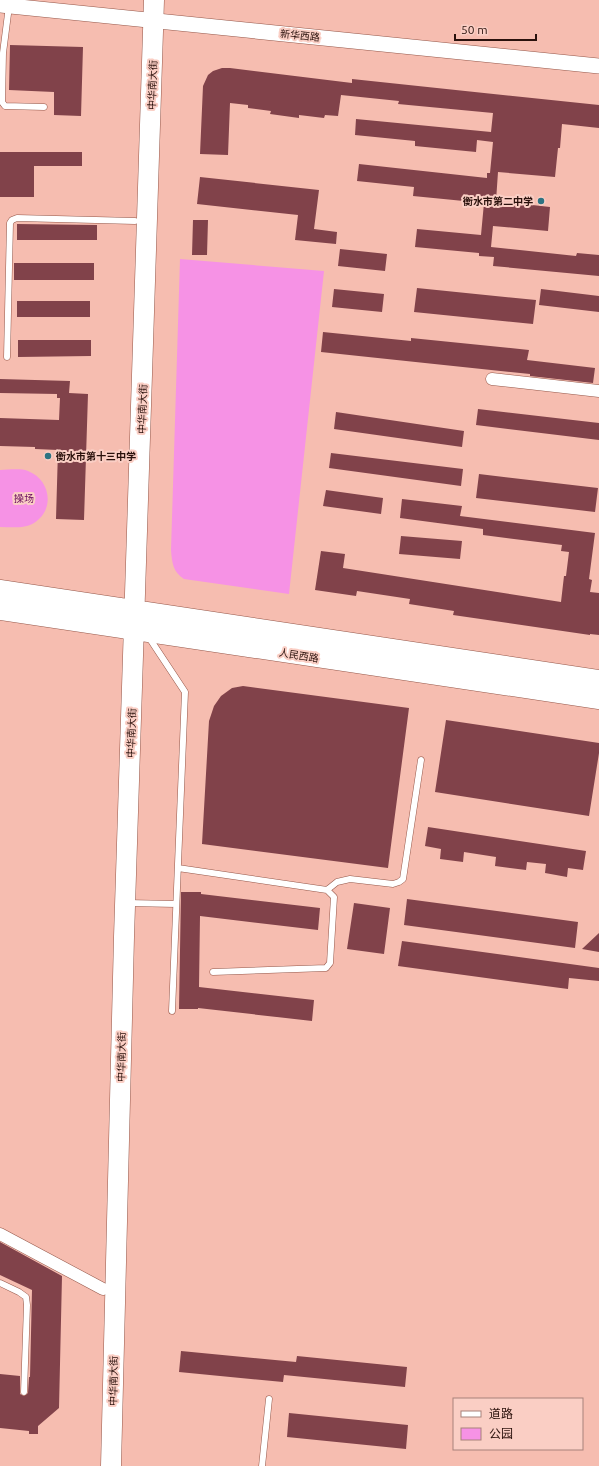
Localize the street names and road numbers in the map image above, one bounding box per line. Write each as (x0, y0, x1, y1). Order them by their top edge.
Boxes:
street label: 新华西路 (279, 28, 320, 43)
street label: 中华南大街 (146, 60, 159, 110)
street label: 中华南大街 (136, 384, 149, 434)
street label: 人民西路 (278, 647, 320, 664)
street label: 中华南大街 (125, 708, 138, 758)
street label: 中华南大街 (116, 1032, 127, 1082)
street label: 中华南大街 (108, 1356, 119, 1406)

